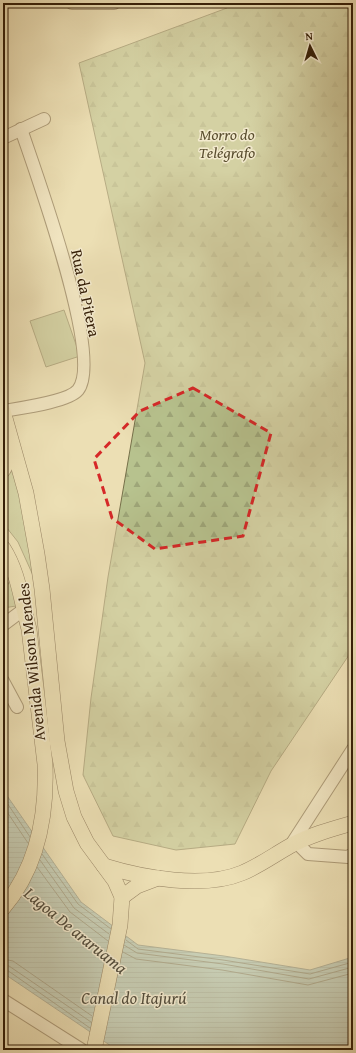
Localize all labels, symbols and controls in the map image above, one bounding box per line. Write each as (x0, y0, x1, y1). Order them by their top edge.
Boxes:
north arrow (290, 26, 330, 66)
text: N (305, 28, 314, 44)
park label: Morro do Telégrafo (199, 122, 255, 164)
street label: Rua da Pitera (65, 247, 107, 339)
street label: Avenida Wilson Mendes (11, 582, 51, 742)
water label: Lagoa De araruama (18, 880, 133, 980)
water label: Canal do Itajurú (81, 985, 187, 1010)

